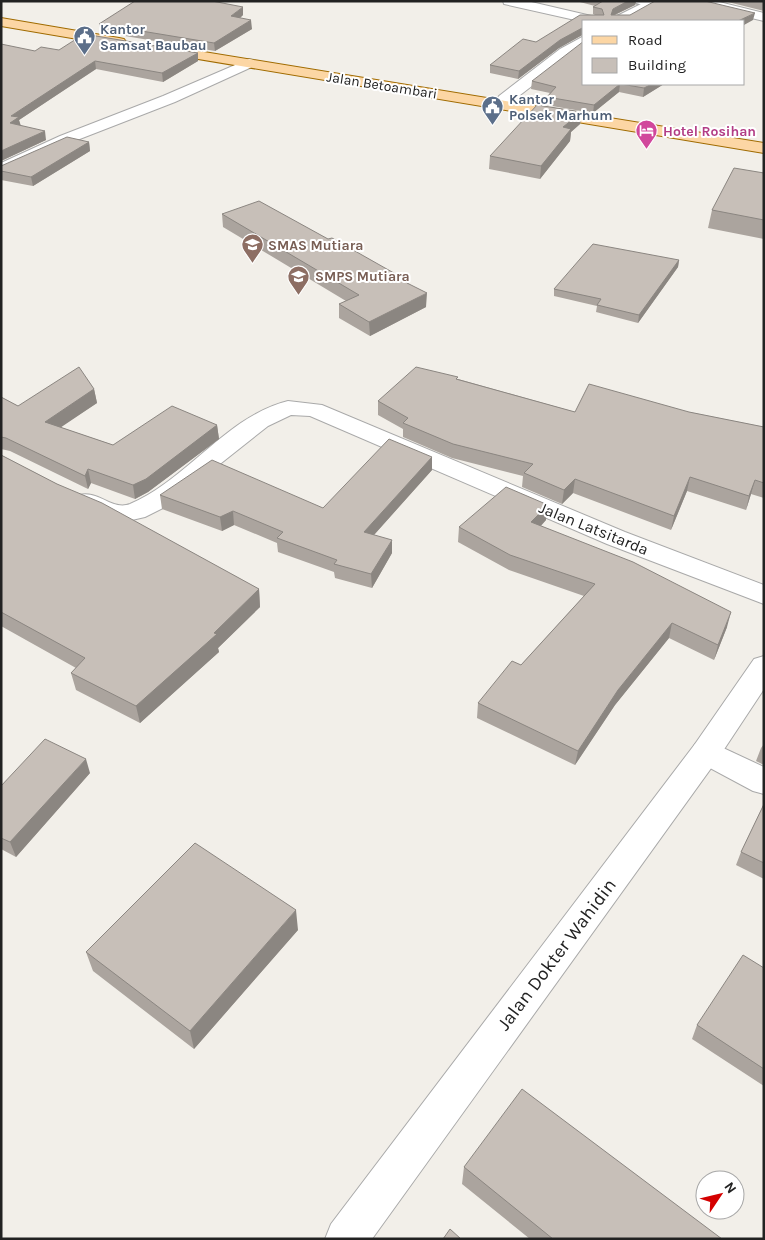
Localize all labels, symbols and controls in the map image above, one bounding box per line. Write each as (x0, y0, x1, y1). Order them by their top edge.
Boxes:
legend (582, 20, 745, 85)
place label: Kantor Samsat Baubau (100, 21, 207, 54)
public building icon: Kantor Samsat Baubau (72, 25, 96, 56)
text: Road (628, 31, 663, 49)
text: Building (628, 56, 686, 74)
street label: Jalan Betoambari (325, 68, 438, 103)
place label: Kantor Polsek Marhum (509, 91, 613, 124)
public building icon: Kantor Polsek Marhum (481, 95, 505, 126)
hotel icon: Hotel Rosihan (635, 119, 659, 150)
place label: Hotel Rosihan (663, 123, 756, 140)
school or university icon: SMAS Mutiara (240, 233, 264, 264)
place label: SMAS Mutiara (268, 237, 363, 254)
school or university icon: SMPS Mutiara (287, 264, 311, 295)
place label: SMPS Mutiara (315, 268, 410, 285)
street label: Jalan Latsitarda (536, 498, 651, 559)
street label: Jalan Dokter Wahidin (493, 874, 621, 1035)
north arrow (695, 1170, 745, 1220)
text: N (720, 1179, 740, 1197)

